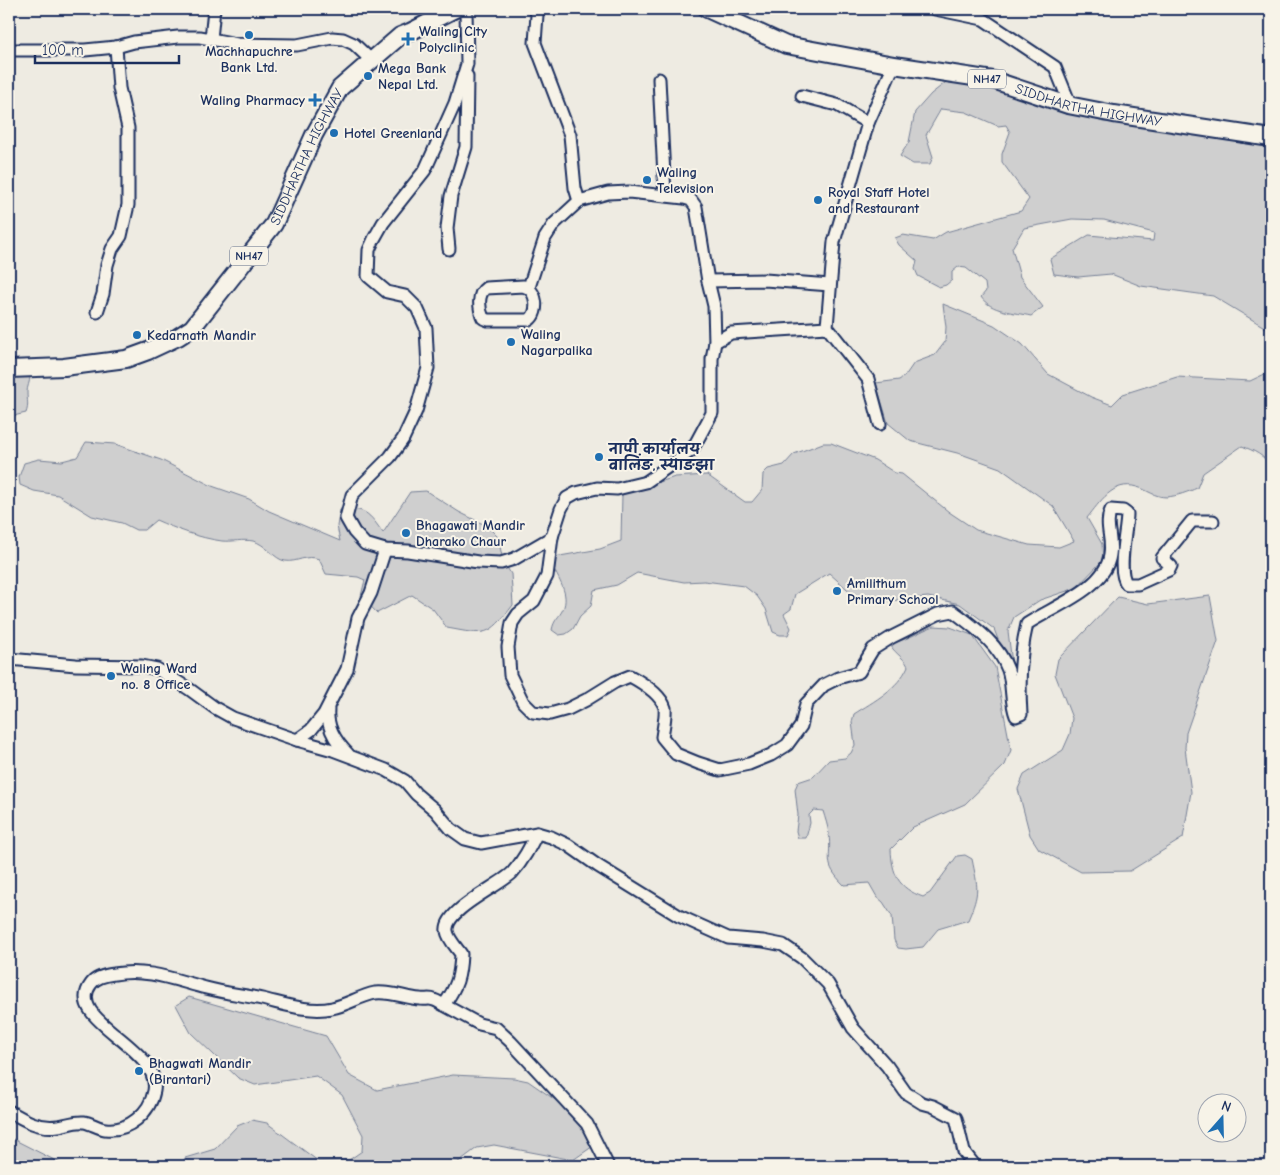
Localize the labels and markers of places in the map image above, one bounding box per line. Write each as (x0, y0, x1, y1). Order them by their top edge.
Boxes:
place label: Waling City Polyclinic (419, 23, 488, 56)
marker: Machhapuchre Bank Ltd. (243, 29, 255, 41)
marker: Waling City Polyclinic (401, 32, 415, 46)
place label: Machhapuchre Bank Ltd. (205, 43, 293, 76)
place label: Mega Bank Nepal Ltd. (378, 60, 446, 93)
marker: Mega Bank Nepal Ltd. (362, 70, 374, 82)
place label: Waling Pharmacy (201, 92, 306, 109)
marker: Waling Pharmacy (309, 94, 321, 106)
place label: Hotel Greenland (344, 125, 442, 142)
marker: Hotel Greenland (328, 127, 340, 139)
place label: Waling Television (657, 164, 714, 197)
marker: Waling Television (641, 174, 653, 186)
place label: Royal Staff Hotel and Restaurant (828, 184, 929, 217)
marker: Royal Staff Hotel and Restaurant (812, 194, 824, 206)
place label: Waling Nagarpalika (521, 326, 593, 359)
place label: Kedarnath Mandir (147, 327, 256, 344)
marker: Kedarnath Mandir (131, 329, 143, 341)
marker: Waling Nagarpalika (505, 336, 517, 348)
place label: नापी कार्यालय वालिंङ, स्याङझा (607, 438, 716, 474)
marker: नापी कार्यालय वालिंङ, स्याङझा (593, 451, 605, 463)
place label: Bhagawati Mandir Dharako Chaur (416, 517, 525, 550)
marker: Bhagawati Mandir Dharako Chaur (400, 527, 412, 539)
place label: Amilithum Primary School (847, 575, 938, 608)
marker: Amilithum Primary School (831, 585, 843, 597)
place label: Waling Ward no. 8 Office (121, 660, 197, 693)
marker: Waling Ward no. 8 Office (105, 670, 117, 682)
place label: Bhagwati Mandir (Birantari) (149, 1055, 251, 1088)
marker: Bhagwati Mandir (Birantari) (133, 1065, 145, 1077)

